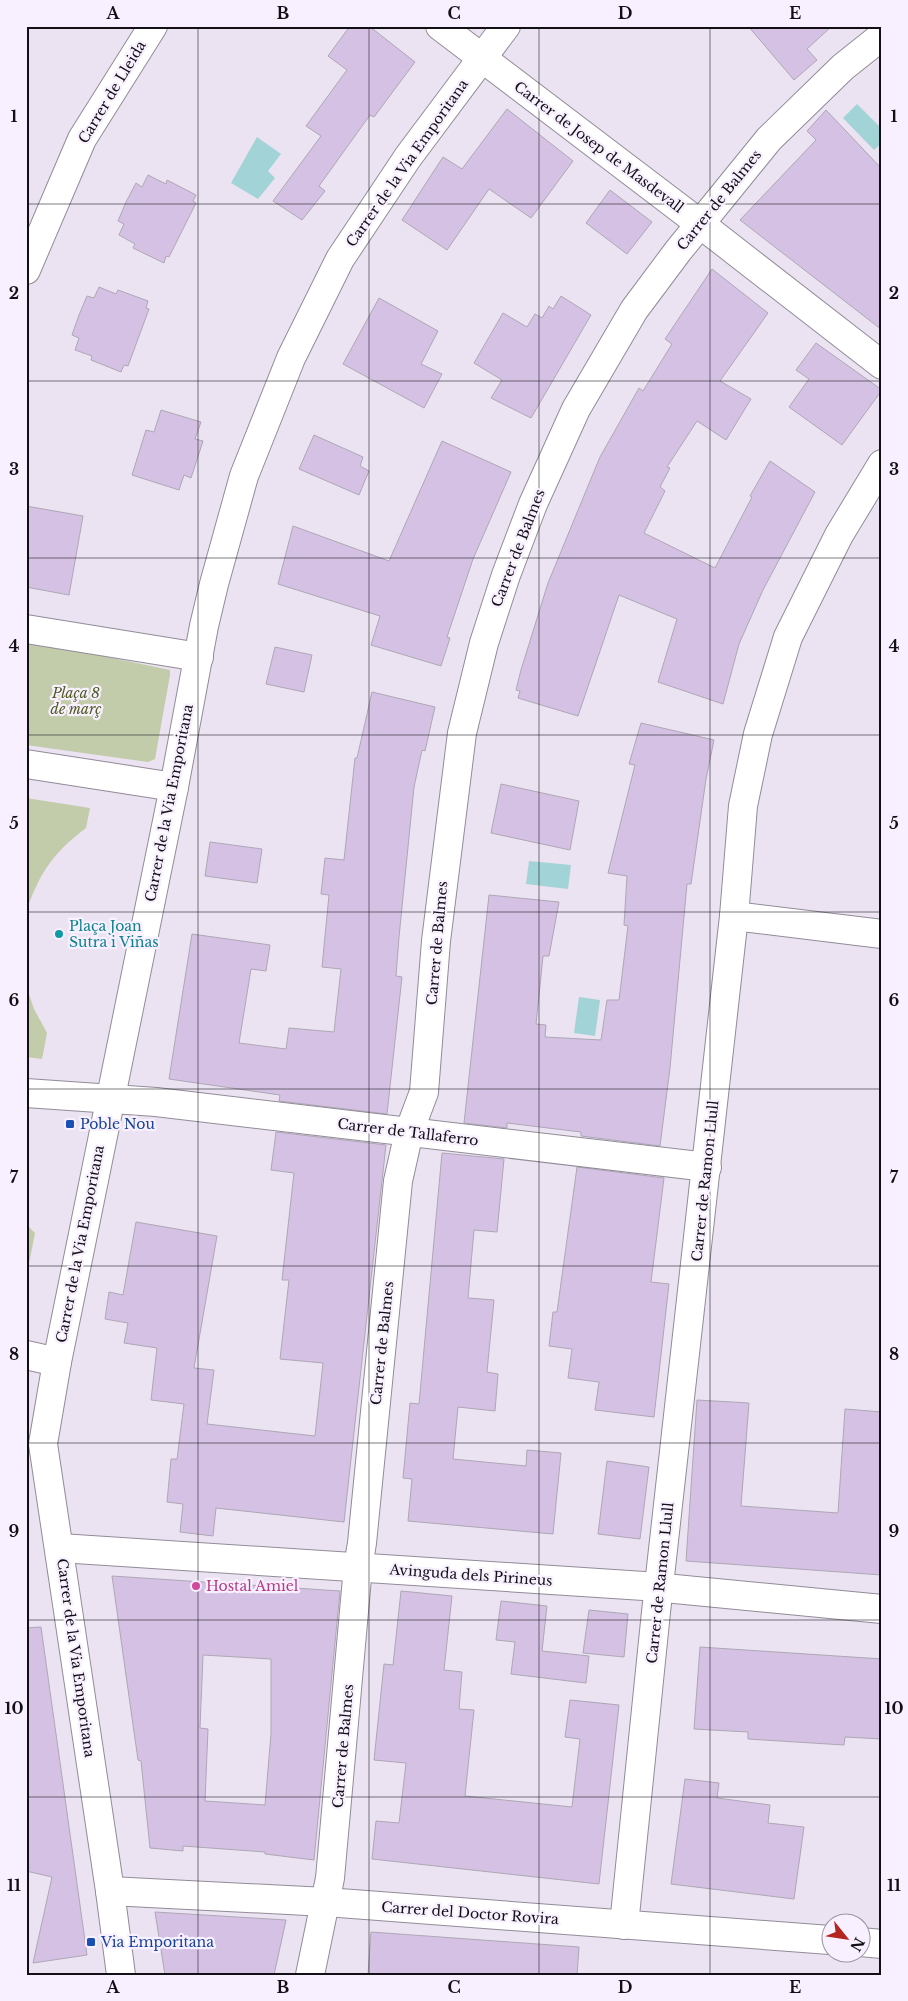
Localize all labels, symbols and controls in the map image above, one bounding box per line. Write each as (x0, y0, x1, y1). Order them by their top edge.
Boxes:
text: A (106, 3, 121, 23)
text: B (277, 3, 290, 23)
text: C (447, 3, 461, 23)
text: D (618, 3, 632, 23)
text: E (789, 3, 801, 23)
street label: Carrer de Lleida (74, 37, 150, 147)
street label: Carrer de la Via Emporitana (342, 75, 472, 250)
street label: Carrer de Josep de Masdevall (511, 77, 688, 217)
text: 1 (11, 106, 18, 126)
text: 1 (891, 106, 898, 126)
street label: Carrer de Balmes (673, 146, 765, 254)
text: 2 (9, 283, 19, 303)
text: 2 (889, 283, 899, 303)
text: 3 (9, 459, 19, 479)
text: 3 (889, 459, 899, 479)
street label: Carrer de Balmes (487, 487, 549, 609)
text: 4 (9, 636, 19, 656)
text: 4 (889, 636, 899, 656)
park label: Plaça 8 de març (51, 684, 102, 718)
street label: Carrer de la Via Emporitana (141, 703, 197, 903)
text: 5 (9, 813, 19, 833)
text: 5 (889, 813, 899, 833)
street label: Carrer de Balmes (423, 880, 451, 1006)
place label: Plaça Joan Sutra i Viñas (69, 917, 159, 951)
marker: Plaça Joan Sutra i Viñas (53, 928, 65, 940)
text: 6 (9, 990, 20, 1010)
text: 6 (889, 990, 900, 1010)
street label: Carrer de Ramon Llull (688, 1099, 722, 1262)
street label: Carrer de Tallaferro (336, 1114, 480, 1150)
place label: Poble Nou (80, 1115, 155, 1133)
marker: Poble Nou (64, 1118, 76, 1130)
street label: Carrer de la Via Emporitana (52, 1144, 108, 1344)
text: 7 (10, 1167, 19, 1187)
text: 7 (890, 1167, 899, 1187)
street label: Carrer de Balmes (367, 1280, 397, 1406)
text: 8 (9, 1344, 19, 1364)
text: 8 (889, 1344, 899, 1364)
street label: Carrer de Ramon Llull (643, 1501, 677, 1664)
text: 9 (9, 1521, 20, 1541)
text: 9 (889, 1521, 900, 1541)
street label: Carrer de la Via Emporitana (53, 1557, 99, 1759)
street label: Avinguda dels Pirineus (388, 1560, 553, 1590)
place label: Hostal Amiel (206, 1577, 299, 1595)
marker: Hostal Amiel (190, 1580, 202, 1592)
street label: Carrer de Balmes (329, 1683, 357, 1809)
text: 10 (4, 1698, 24, 1718)
text: 10 (884, 1698, 904, 1718)
text: 11 (7, 1875, 21, 1895)
text: 11 (887, 1875, 901, 1895)
street label: Carrer del Doctor Rovira (381, 1898, 560, 1928)
north arrow (820, 1914, 870, 1964)
place label: Via Emporitana (100, 1933, 214, 1951)
text: N (846, 1934, 868, 1955)
marker: Via Emporitana (85, 1936, 97, 1948)
text: A (106, 1977, 121, 1997)
text: B (277, 1977, 290, 1997)
text: C (447, 1977, 461, 1997)
text: D (618, 1977, 632, 1997)
text: E (789, 1977, 801, 1997)

